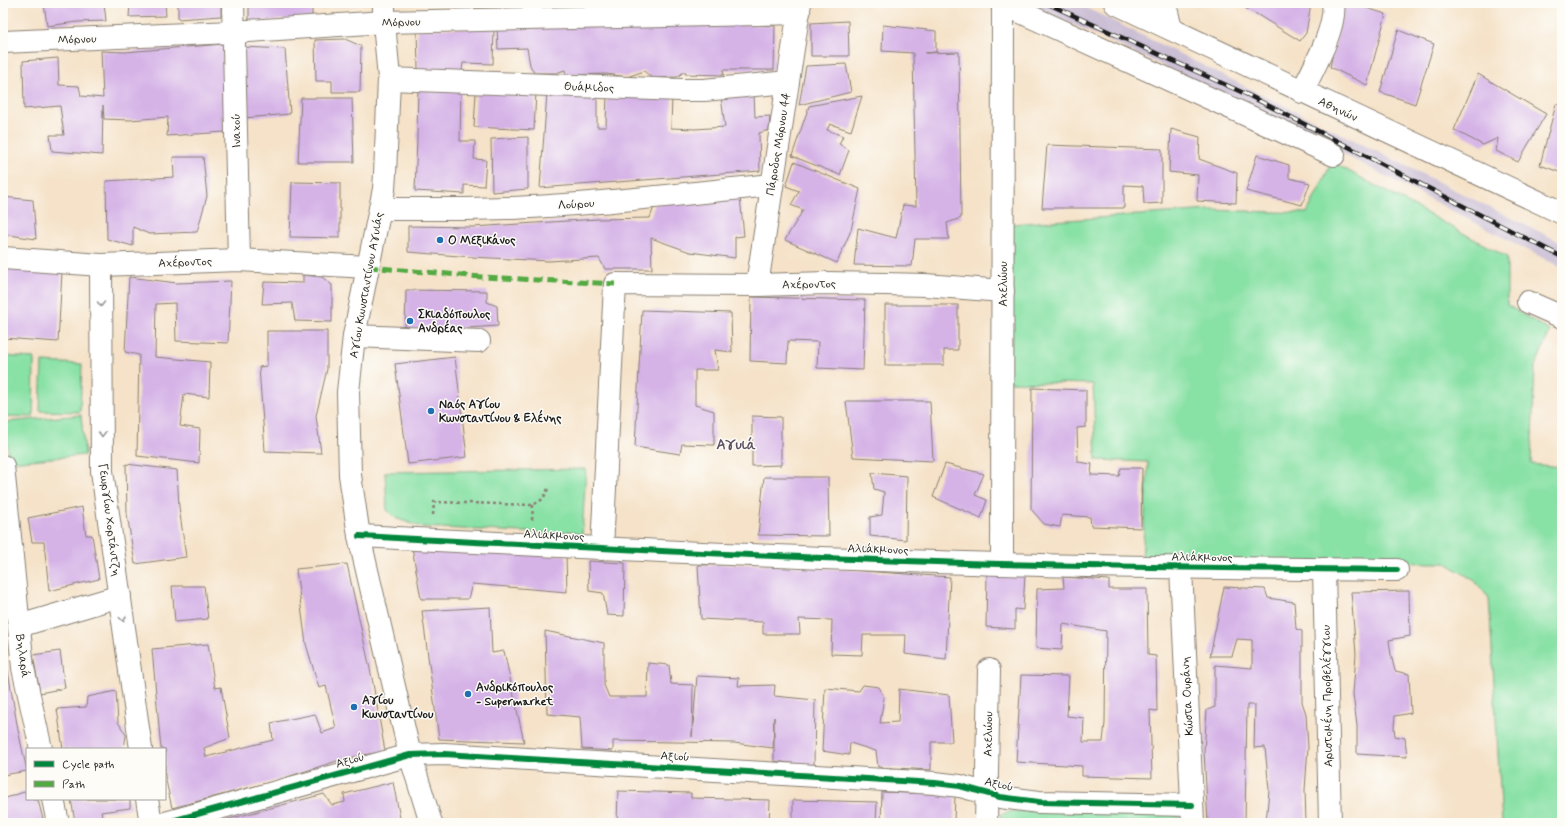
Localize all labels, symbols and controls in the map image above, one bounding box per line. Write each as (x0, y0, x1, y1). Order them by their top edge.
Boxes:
street label: Μόρνου (381, 14, 421, 32)
street label: Μόρνου (57, 31, 97, 49)
street label: Θυάμιδος (564, 79, 614, 97)
street label: Πάροδος Μόρνου 44 (763, 92, 795, 197)
street label: Αθηνών (1315, 94, 1360, 126)
street label: Ιναχού (229, 113, 245, 149)
street label: Λούρου (557, 196, 596, 214)
street label: Αγίου Κωνσταντίνου Αγυιάς (346, 211, 388, 360)
place label: Ο Μεξικάνος (448, 233, 516, 249)
marker: Ο Μεξικάνος (435, 235, 445, 245)
street label: Αχέροντος (158, 253, 212, 272)
street label: Αχελώου (996, 261, 1012, 307)
street label: Αχέροντος (782, 276, 836, 293)
one-way arrow (97, 301, 105, 307)
place label: Σκιαδόπουλος Ανδρέας (418, 307, 491, 337)
marker: Σκιαδόπουλος Ανδρέας (405, 316, 415, 326)
place label: Ναός Αγίου Κωνσταντίνου & Ελένης (439, 397, 562, 427)
marker: Ναός Αγίου Κωνσταντίνου & Ελένης (426, 406, 436, 416)
one-way arrow (98, 431, 106, 437)
district label: Αγυιά (716, 436, 756, 454)
street label: Γεωργίου Χορτάντζη (94, 463, 124, 578)
street label: Αλιάκμονος (523, 526, 585, 546)
street label: Αλιάκμονος (847, 541, 909, 559)
street label: Αλιάκμονος (1171, 549, 1233, 567)
one-way arrow (118, 616, 127, 622)
street label: Αριστομένη Προβελέγγιου (1318, 624, 1337, 767)
street label: Βηλαρά (11, 633, 33, 679)
street label: Κώστα Ουράνη (1178, 656, 1198, 736)
place label: Ανδρικόπουλος - Supermarket (476, 680, 554, 710)
marker: Ανδρικόπουλος - Supermarket (463, 689, 473, 699)
place label: Αγίου Κωνσταντίνου (362, 693, 434, 723)
marker: Αγίου Κωνσταντίνου (349, 702, 359, 712)
street label: Αχελώου (981, 711, 997, 757)
legend (26, 748, 166, 800)
street label: Αξιού (660, 748, 690, 766)
street label: Αξιού (334, 749, 367, 773)
text: Cycle path (62, 757, 114, 773)
street label: Αξιού (983, 774, 1015, 796)
text: Path (62, 777, 85, 793)

